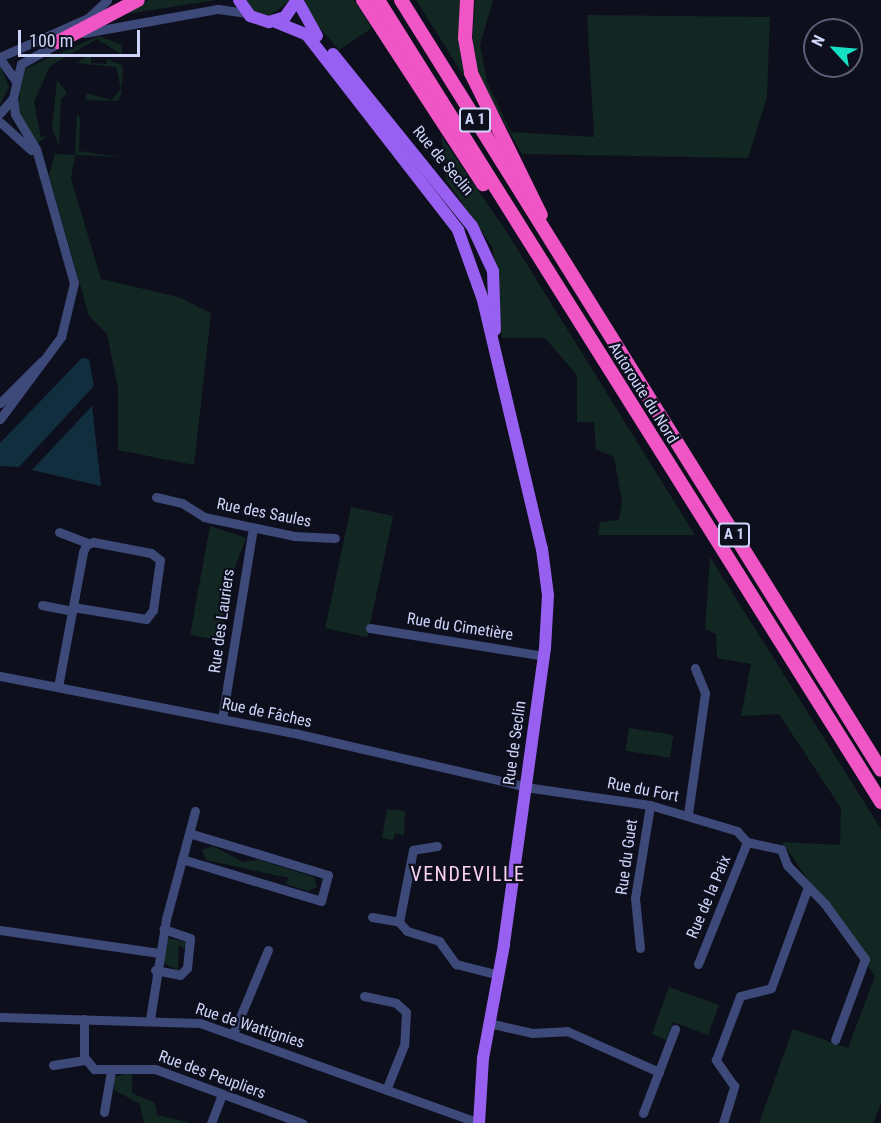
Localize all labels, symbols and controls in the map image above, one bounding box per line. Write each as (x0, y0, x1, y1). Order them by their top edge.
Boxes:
scale bar (21, 18, 142, 56)
north arrow (803, 18, 863, 78)
text: 100 m (29, 30, 73, 51)
text: N (807, 32, 829, 49)
road number: A 1 (458, 108, 492, 132)
street label: Rue de Seclin (408, 122, 478, 200)
street label: Autoroute du Nord (604, 339, 682, 447)
street label: Rue des Saules (215, 494, 313, 532)
road number: A 1 (718, 523, 750, 547)
street label: Rue des Lauriers (205, 568, 239, 674)
street label: Rue du Cimetière (406, 609, 514, 645)
street label: Rue de Fâches (220, 694, 314, 732)
street label: Rue de Seclin (500, 700, 530, 786)
street label: Rue du Fort (606, 774, 680, 806)
street label: Rue du Guet (612, 818, 642, 896)
street label: Rue de la Paix (683, 852, 735, 942)
district label: VENDEVILLE (410, 862, 526, 886)
street label: Rue de Wattignies (193, 999, 307, 1053)
street label: Rue des Peupliers (156, 1047, 268, 1103)

